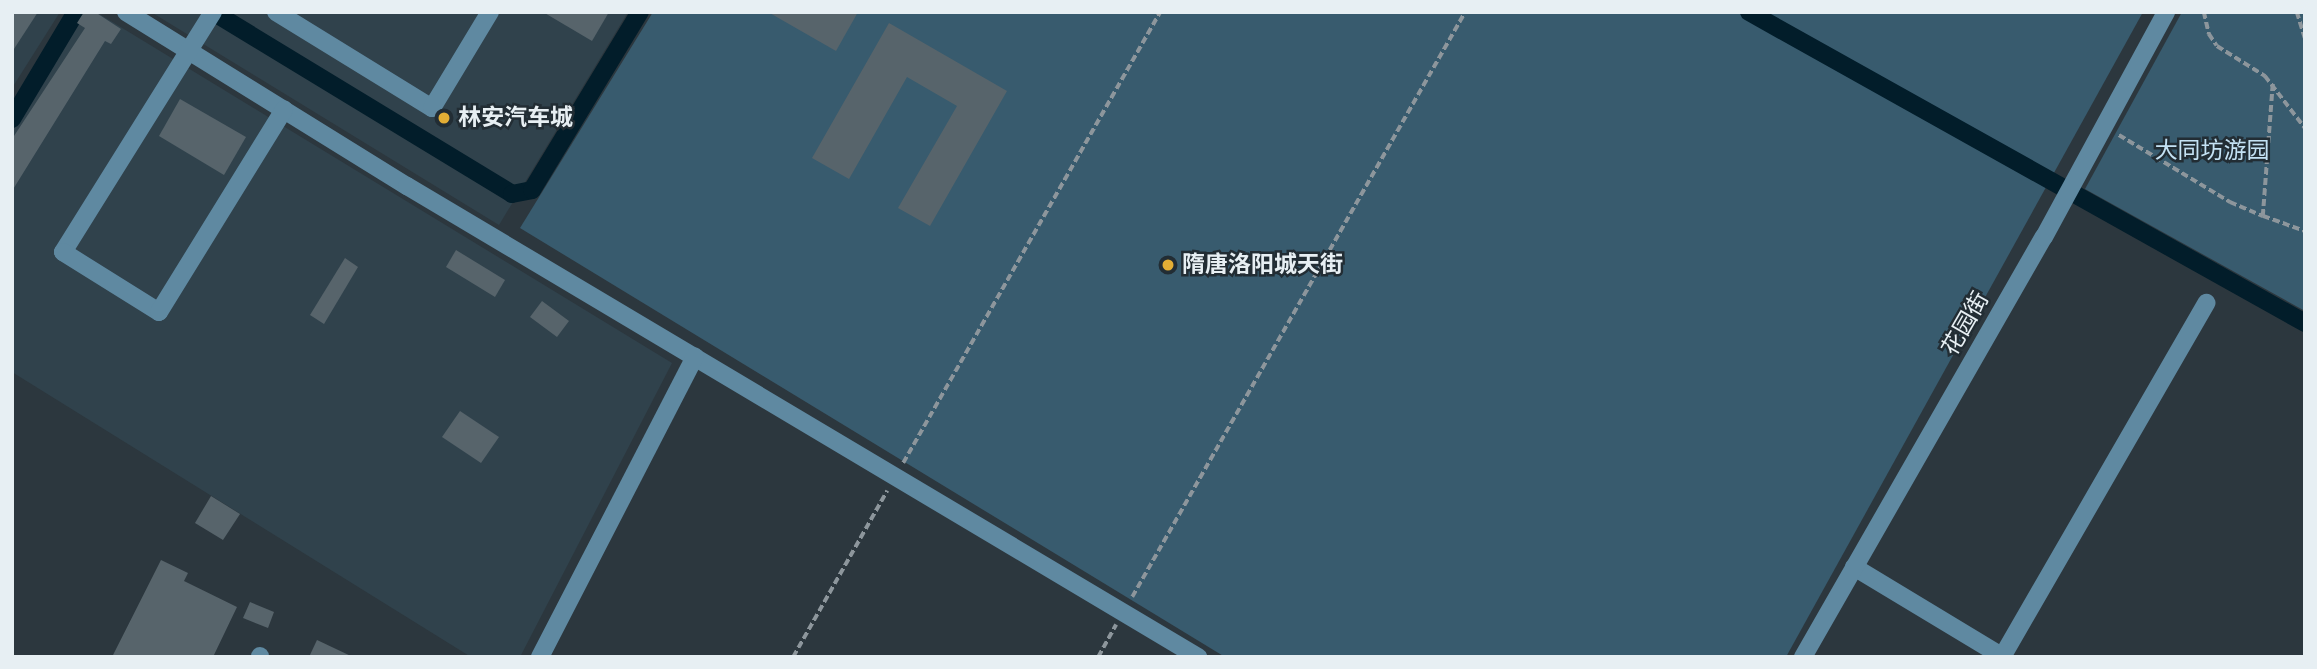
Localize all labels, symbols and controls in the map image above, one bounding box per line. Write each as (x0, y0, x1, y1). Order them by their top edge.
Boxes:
place label: 林安汽车城 (458, 104, 573, 132)
marker: 林安汽车城 (436, 110, 452, 126)
park label: 大同坊游园 (2155, 137, 2269, 165)
place label: 隋唐洛阳城天街 (1182, 251, 1343, 279)
marker: 隋唐洛阳城天街 (1160, 257, 1176, 273)
street label: 花园街 (1937, 287, 1995, 361)

